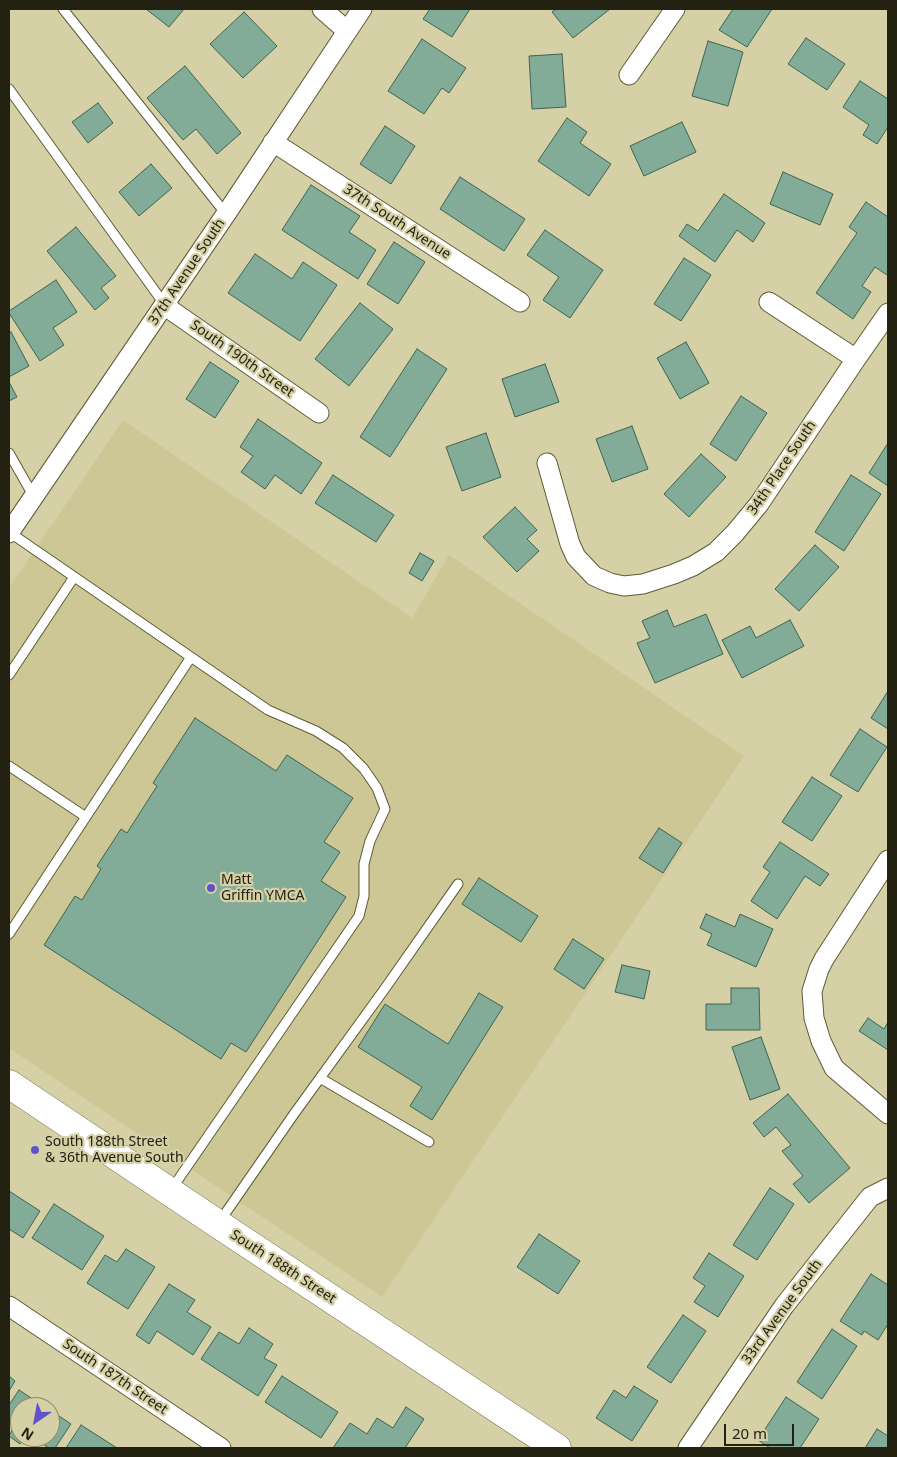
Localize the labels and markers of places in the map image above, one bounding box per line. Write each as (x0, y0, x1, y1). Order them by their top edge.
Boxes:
place label: Matt Griffin YMCA (221, 872, 305, 904)
marker: Matt Griffin YMCA (205, 882, 217, 894)
place label: South 188th Street & 36th Avenue South (45, 1134, 184, 1166)
marker: South 188th Street & 36th Avenue South (29, 1144, 41, 1156)

